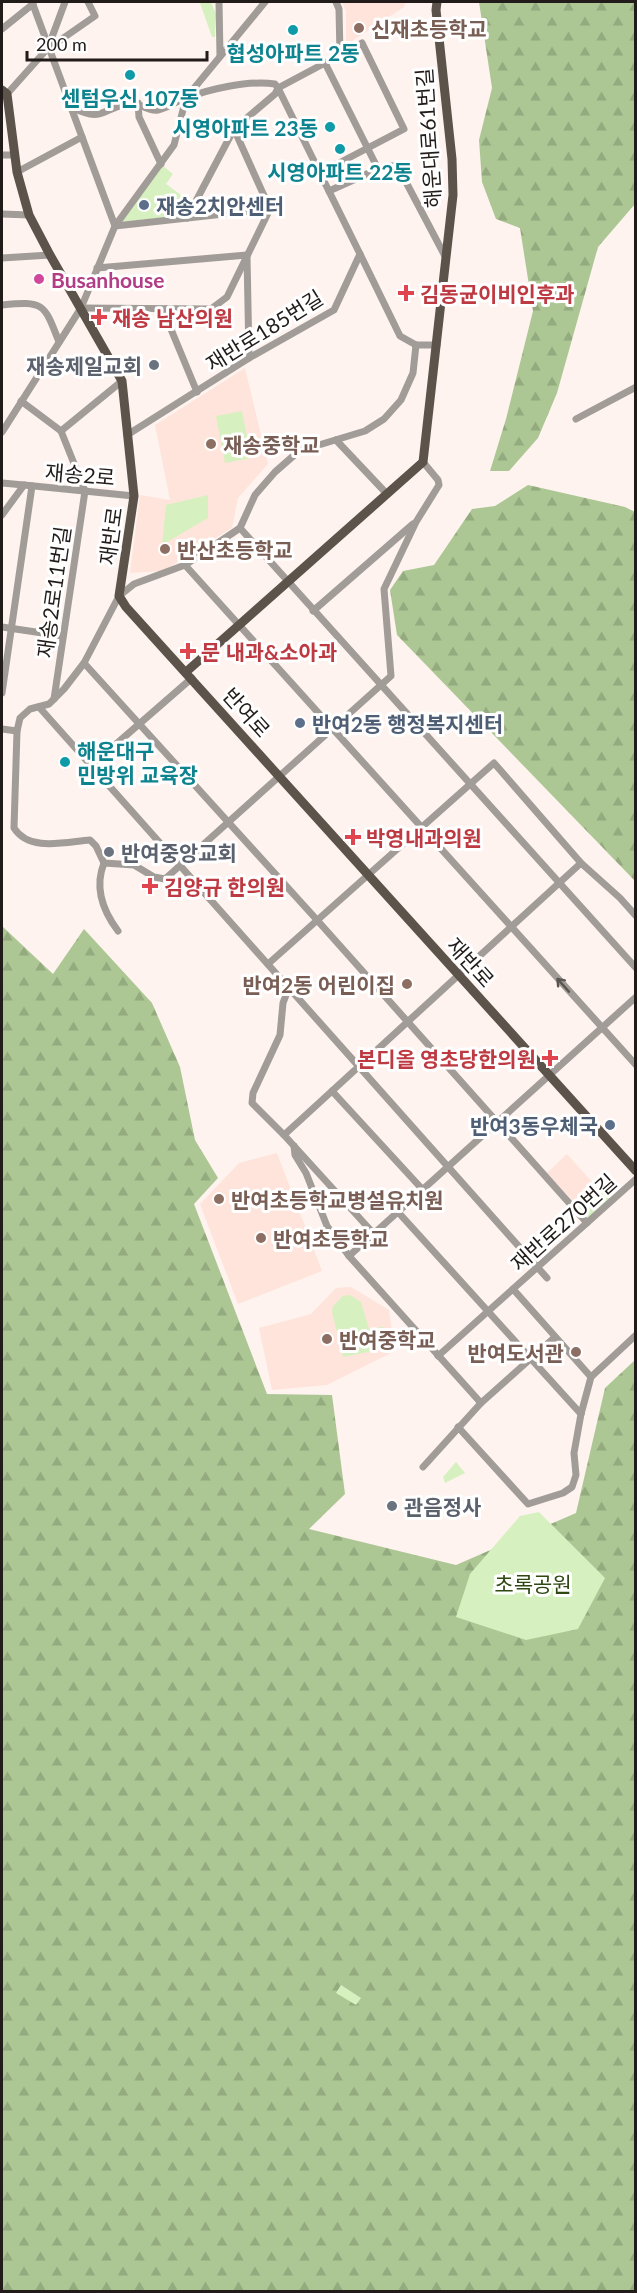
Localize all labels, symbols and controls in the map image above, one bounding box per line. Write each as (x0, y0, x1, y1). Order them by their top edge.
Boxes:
place label: 신재초등학교 (371, 16, 487, 41)
marker: 신재초등학교 (352, 21, 366, 35)
marker: 협성아파트 2동 (286, 23, 300, 37)
scale bar (27, 24, 207, 62)
text: 200 m (36, 33, 87, 55)
place label: 협성아파트 2동 (226, 40, 360, 65)
street label: 해운대로61번길 (411, 67, 445, 209)
marker: 센텀우신 107동 (123, 68, 137, 82)
place label: 센텀우신 107동 (61, 85, 199, 110)
place label: 시영아파트 23동 (173, 115, 318, 140)
marker: 시영아파트 23동 (323, 120, 337, 134)
marker: 시영아파트 22동 (333, 142, 347, 156)
place label: 시영아파트 22동 (267, 159, 413, 184)
place label: 재송2치안센터 (156, 193, 284, 218)
marker: 재송2치안센터 (137, 198, 151, 212)
place label: Busanhouse (51, 267, 164, 292)
marker: Busanhouse (32, 272, 46, 286)
place label: 김동균이비인후과 (420, 281, 575, 306)
street label: 재반로185번길 (201, 284, 327, 376)
marker: 김동균이비인후과 (397, 284, 415, 302)
place label: 재송 남산의원 (112, 305, 233, 330)
marker: 재송 남산의원 (90, 308, 108, 326)
place label: 재송제일교회 (26, 353, 142, 378)
marker: 재송제일교회 (147, 358, 161, 372)
place label: 재송중학교 (223, 432, 320, 457)
marker: 재송중학교 (204, 437, 218, 451)
street label: 재송2로 (44, 458, 116, 490)
street label: 재반로 (94, 506, 126, 566)
street label: 재송2로11번길 (31, 524, 75, 660)
place label: 반산초등학교 (177, 537, 293, 562)
marker: 반산초등학교 (158, 542, 172, 556)
place label: 문 내과&소아과 (201, 639, 337, 664)
marker: 문 내과&소아과 (179, 642, 197, 660)
street label: 반여로 (218, 682, 276, 742)
place label: 반여2동 행정복지센터 (312, 711, 503, 736)
marker: 반여2동 행정복지센터 (293, 716, 307, 730)
place label: 해운대구 민방위 교육장 (77, 738, 198, 787)
marker: 해운대구 민방위 교육장 (58, 755, 72, 769)
place label: 박영내과의원 (366, 825, 482, 850)
marker: 박영내과의원 (344, 828, 362, 846)
place label: 반여중앙교회 (121, 840, 237, 865)
marker: 반여중앙교회 (102, 845, 116, 859)
place label: 김양규 한의원 (164, 874, 285, 899)
marker: 김양규 한의원 (141, 877, 159, 895)
street label: 재반로 (442, 932, 500, 992)
place label: 반여2동 어린이집 (242, 972, 395, 997)
marker: 반여2동 어린이집 (400, 977, 414, 991)
one-way arrow (556, 978, 570, 993)
place label: 본디올 영초당한의원 (357, 1046, 536, 1071)
marker: 본디올 영초당한의원 (541, 1049, 559, 1067)
place label: 반여3동우체국 (470, 1113, 598, 1138)
marker: 반여3동우체국 (603, 1118, 617, 1132)
street label: 재반로270번길 (505, 1168, 621, 1276)
place label: 반여초등학교병설유치원 (231, 1187, 444, 1212)
marker: 반여초등학교병설유치원 (212, 1192, 226, 1206)
place label: 반여초등학교 (273, 1226, 389, 1251)
marker: 반여초등학교 (254, 1231, 268, 1245)
place label: 반여중학교 (339, 1327, 436, 1352)
marker: 반여중학교 (320, 1332, 334, 1346)
place label: 반여도서관 (467, 1340, 564, 1365)
marker: 반여도서관 (569, 1345, 583, 1359)
place label: 관음정사 (404, 1494, 481, 1519)
marker: 관음정사 (385, 1499, 399, 1513)
park label: 초록공원 (494, 1571, 572, 1596)

